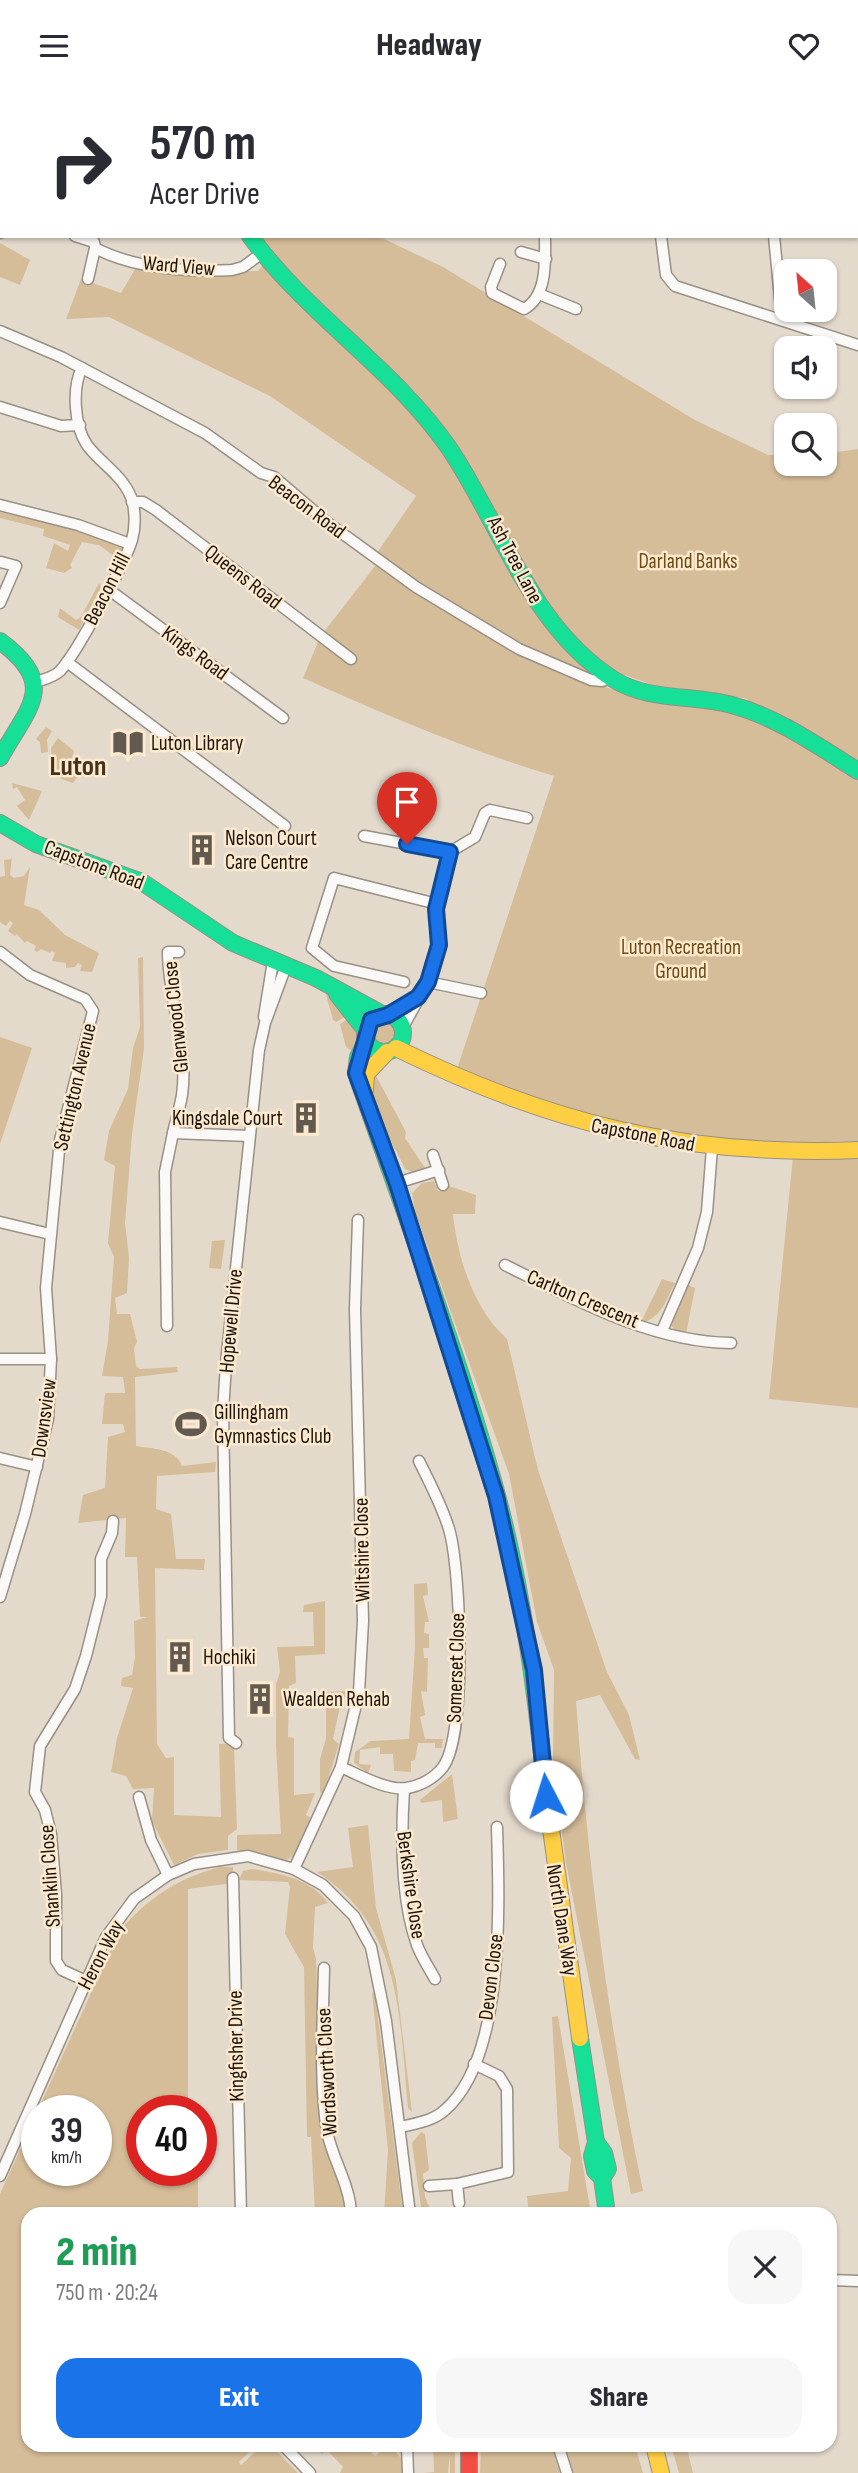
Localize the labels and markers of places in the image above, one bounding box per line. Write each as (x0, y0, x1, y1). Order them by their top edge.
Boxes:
library icon: Luton Library (111, 726, 145, 760)
place label: Luton Library (151, 731, 243, 756)
pin (377, 772, 437, 844)
place label: Nelson Court Care Centre (225, 826, 317, 875)
building icon: Nelson Court Care Centre (185, 833, 219, 867)
building icon: Kingsdale Court (289, 1101, 323, 1135)
place label: Kingsdale Court (172, 1106, 283, 1131)
place label: Gillingham Gymnastics Club (214, 1400, 332, 1449)
sports icon: Gillingham Gymnastics Club (174, 1407, 208, 1441)
building icon: Hochiki (163, 1640, 197, 1674)
place label: Hochiki (203, 1645, 256, 1670)
building icon: Wealden Rehab (243, 1682, 277, 1716)
place label: Wealden Rehab (283, 1687, 390, 1712)

